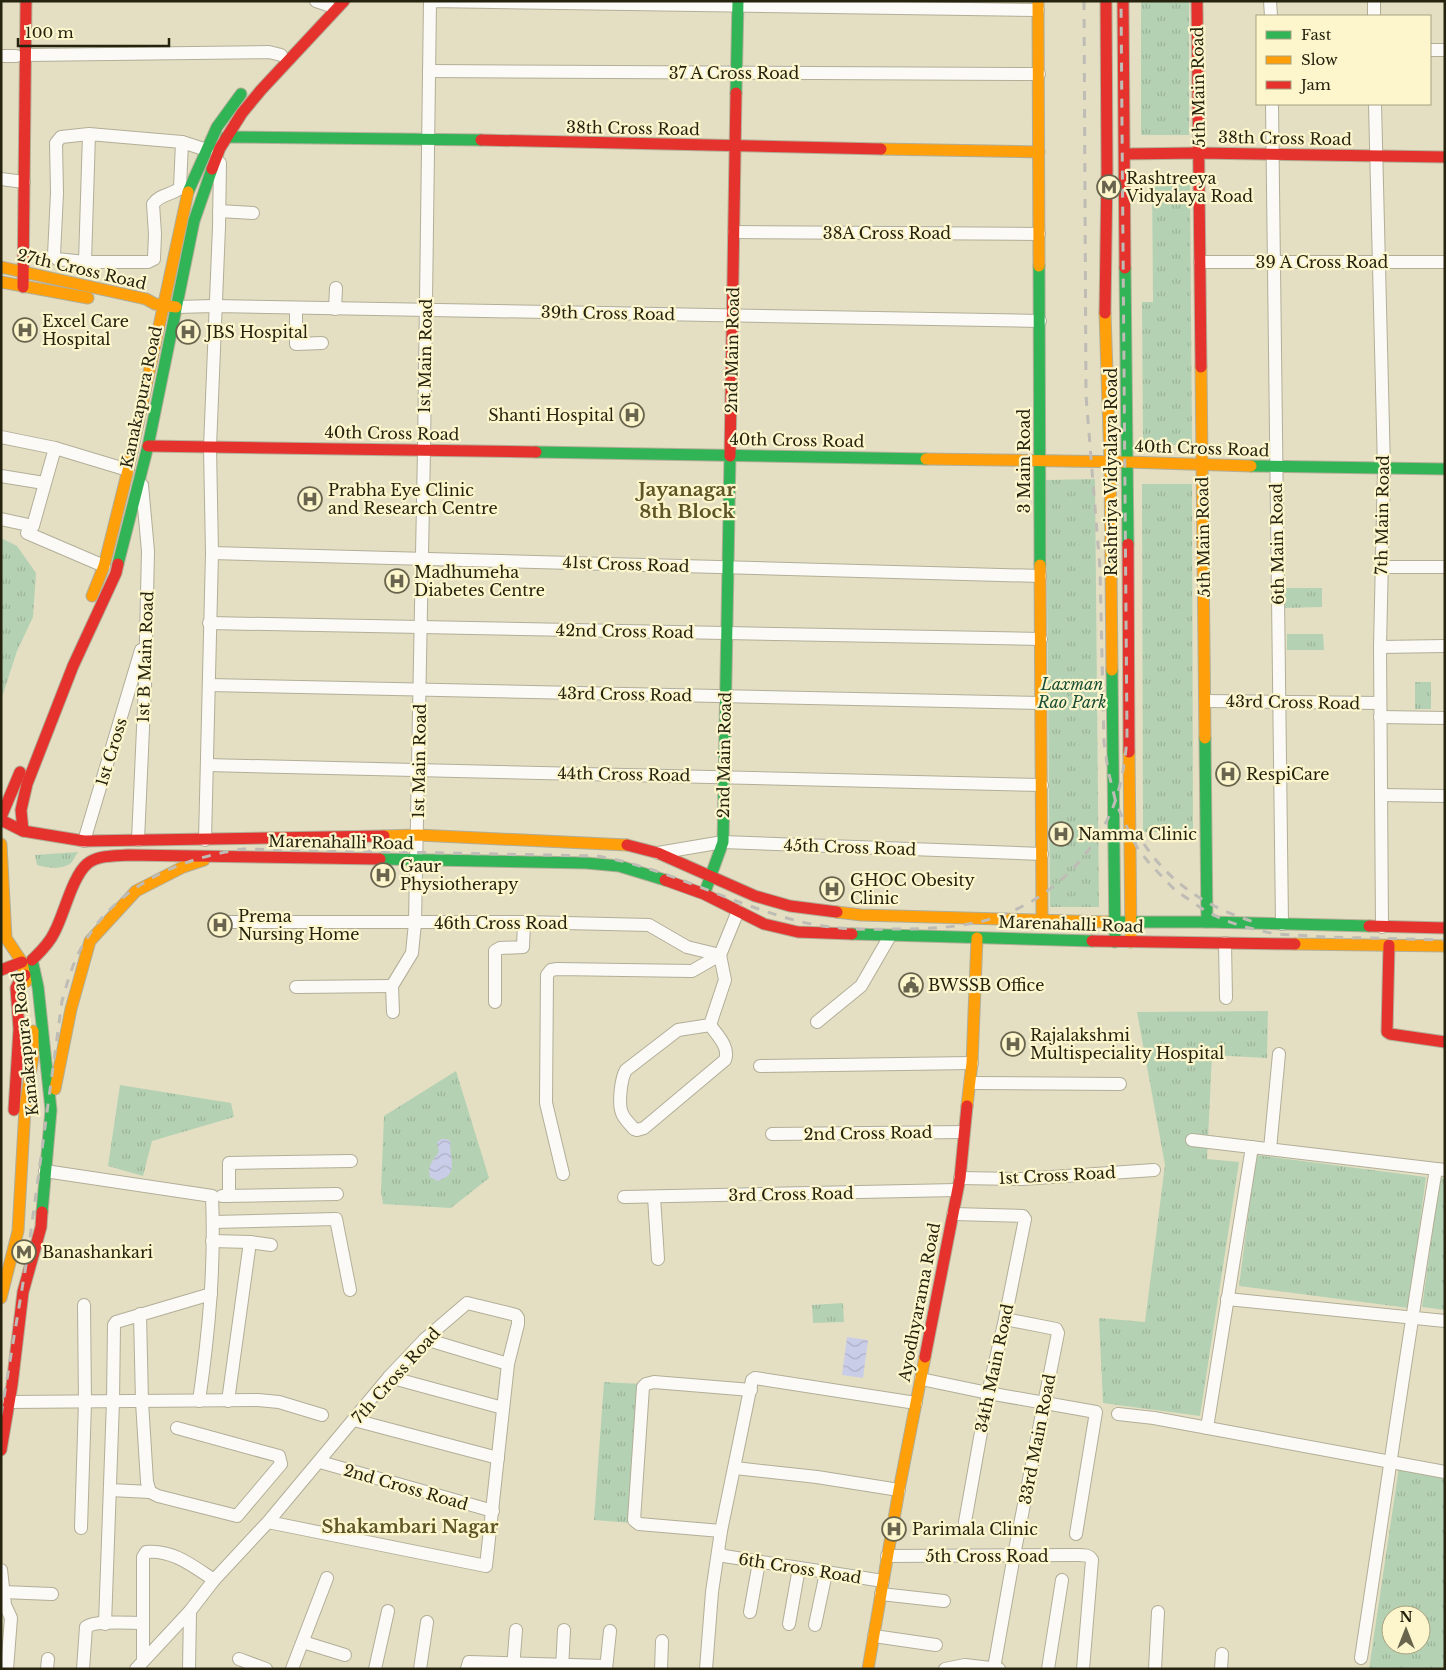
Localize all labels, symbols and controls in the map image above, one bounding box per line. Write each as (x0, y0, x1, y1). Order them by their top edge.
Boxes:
scale bar (18, 15, 169, 47)
legend (1256, 15, 1431, 105)
text: 100 m (25, 23, 74, 42)
text: Fast (1301, 25, 1332, 44)
street label: 5th Main Road (1187, 26, 1209, 148)
text: Slow (1301, 50, 1338, 69)
street label: 37 A Cross Road (669, 63, 799, 83)
text: Jam (1299, 75, 1331, 94)
street label: 38th Cross Road (566, 117, 700, 139)
street label: 38th Cross Road (1218, 127, 1352, 149)
place label: Rashtreeya Vidyalaya Road (1125, 168, 1253, 206)
metro station icon: Rashtreeya Vidyalaya Road (1096, 174, 1122, 200)
street label: 38A Cross Road (823, 223, 951, 243)
street label: 27th Cross Road (15, 244, 149, 294)
street label: 39 A Cross Road (1256, 252, 1389, 272)
street label: 2nd Main Road (721, 287, 743, 413)
street label: 1st Main Road (414, 298, 436, 414)
street label: 39th Cross Road (541, 302, 675, 324)
place label: Excel Care Hospital (42, 311, 129, 349)
hospital icon: Excel Care Hospital (12, 317, 38, 343)
hospital icon: JBS Hospital (175, 319, 201, 345)
place label: JBS Hospital (204, 322, 308, 342)
street label: Kanakapura Road (116, 324, 166, 470)
street label: Rashtriya Vidyalaya Road (1101, 367, 1121, 576)
hospital icon: Shanti Hospital (619, 402, 645, 428)
place label: Shanti Hospital (488, 405, 614, 425)
street label: 3 Main Road (1014, 409, 1034, 513)
street label: 40th Cross Road (324, 422, 460, 444)
street label: 40th Cross Road (729, 429, 865, 451)
street label: 40th Cross Road (1134, 436, 1270, 460)
street label: 7th Main Road (1371, 455, 1393, 575)
street label: 5th Main Road (1192, 476, 1214, 598)
district label: Jayanagar 8th Block (634, 478, 736, 523)
place label: Prabha Eye Clinic and Research Centre (328, 480, 498, 518)
street label: 6th Main Road (1266, 483, 1288, 605)
hospital icon: Prabha Eye Clinic and Research Centre (297, 486, 323, 512)
street label: 41st Cross Road (562, 552, 690, 576)
place label: Madhumeha Diabetes Centre (414, 562, 545, 600)
hospital icon: Madhumeha Diabetes Centre (384, 568, 410, 594)
street label: 1st B Main Road (133, 591, 157, 723)
street label: 42nd Cross Road (556, 620, 694, 642)
park label: Laxman Rao Park (1036, 674, 1107, 712)
street label: 43rd Cross Road (558, 683, 693, 705)
street label: 43rd Cross Road (1226, 691, 1361, 713)
street label: 2nd Main Road (713, 692, 735, 818)
street label: 1st Main Road (408, 703, 430, 819)
street label: 1st Cross (91, 715, 131, 789)
hospital icon: RespiCare (1215, 761, 1241, 787)
street label: 44th Cross Road (557, 763, 691, 785)
place label: RespiCare (1246, 764, 1329, 784)
hospital icon: Namma Clinic (1048, 821, 1074, 847)
place label: Namma Clinic (1078, 824, 1197, 844)
street label: Marenahalli Road (268, 831, 414, 853)
street label: 45th Cross Road (783, 835, 917, 859)
place label: Gaur Physiotherapy (400, 856, 519, 894)
hospital icon: Gaur Physiotherapy (370, 862, 396, 888)
place label: GHOC Obesity Clinic (850, 870, 976, 908)
hospital icon: GHOC Obesity Clinic (819, 876, 845, 902)
place label: Prema Nursing Home (238, 906, 359, 944)
street label: Marenahalli Road (998, 911, 1144, 937)
hospital icon: Prema Nursing Home (207, 912, 233, 938)
street label: 46th Cross Road (434, 913, 568, 933)
street label: Kanakapura Road (7, 971, 43, 1117)
public building icon: BWSSB Office (898, 972, 924, 998)
place label: BWSSB Office (928, 975, 1044, 995)
place label: Rajalakshmi Multispeciality Hospital (1030, 1025, 1224, 1063)
hospital icon: Rajalakshmi Multispeciality Hospital (1000, 1031, 1026, 1057)
street label: 2nd Cross Road (803, 1122, 933, 1144)
street label: 1st Cross Road (998, 1162, 1116, 1188)
street label: 3rd Cross Road (728, 1183, 854, 1205)
street label: Ayodhyarama Road (894, 1221, 944, 1384)
metro station icon: Banashankari (11, 1239, 37, 1265)
place label: Banashankari (42, 1242, 154, 1262)
street label: 34th Main Road (971, 1302, 1017, 1434)
street label: 7th Cross Road (348, 1323, 444, 1427)
street label: 33rd Main Road (1015, 1372, 1059, 1506)
street label: 2nd Cross Road (341, 1460, 471, 1514)
district label: Shakambari Nagar (322, 1516, 498, 1538)
hospital icon: Parimala Clinic (881, 1516, 907, 1542)
place label: Parimala Clinic (912, 1519, 1038, 1539)
street label: 5th Cross Road (925, 1546, 1049, 1566)
street label: 6th Cross Road (737, 1548, 863, 1588)
north arrow (1381, 1605, 1431, 1655)
text: N (1399, 1608, 1413, 1626)

